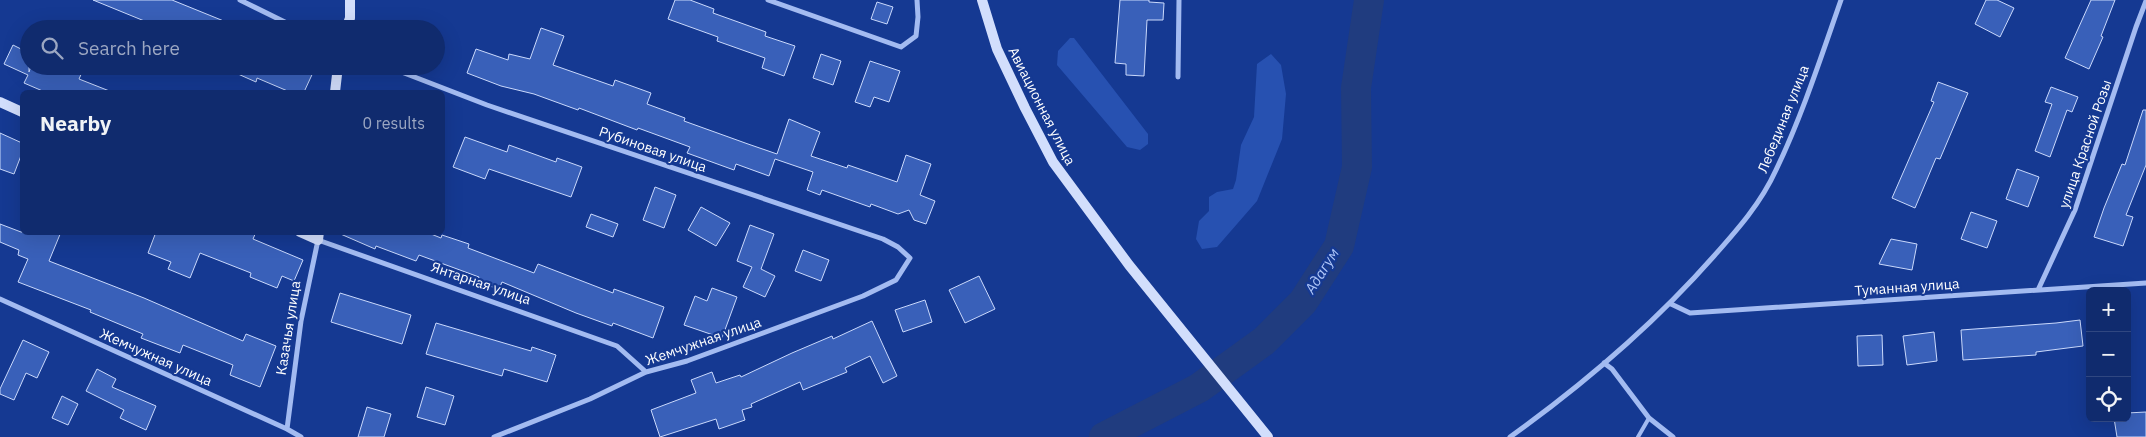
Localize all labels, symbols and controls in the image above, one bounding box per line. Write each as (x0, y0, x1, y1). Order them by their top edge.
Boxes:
search box (20, 20, 445, 75)
icon: search (38, 34, 66, 62)
text: Search here (78, 36, 180, 60)
street label: Авиационная улица (1004, 44, 1080, 169)
street label: Лебединая улица (1753, 62, 1813, 176)
street label: улица Красной Розы (2055, 77, 2115, 211)
text: Nearby (40, 109, 111, 137)
text: 0 results (362, 113, 425, 133)
street label: Рубиновая улица (597, 122, 710, 176)
water label: Адагум (1300, 244, 1343, 298)
street label: Янтарная улица (429, 257, 534, 309)
street label: Туманная улица (1854, 274, 1961, 300)
street label: Казачья улица (272, 279, 304, 376)
map controls (2086, 287, 2131, 422)
button: + (2086, 287, 2131, 332)
street label: Жемчужная улица (643, 313, 764, 369)
street label: Жемчужная улица (97, 324, 216, 390)
button: − (2086, 332, 2131, 377)
button: locate (2086, 377, 2131, 422)

